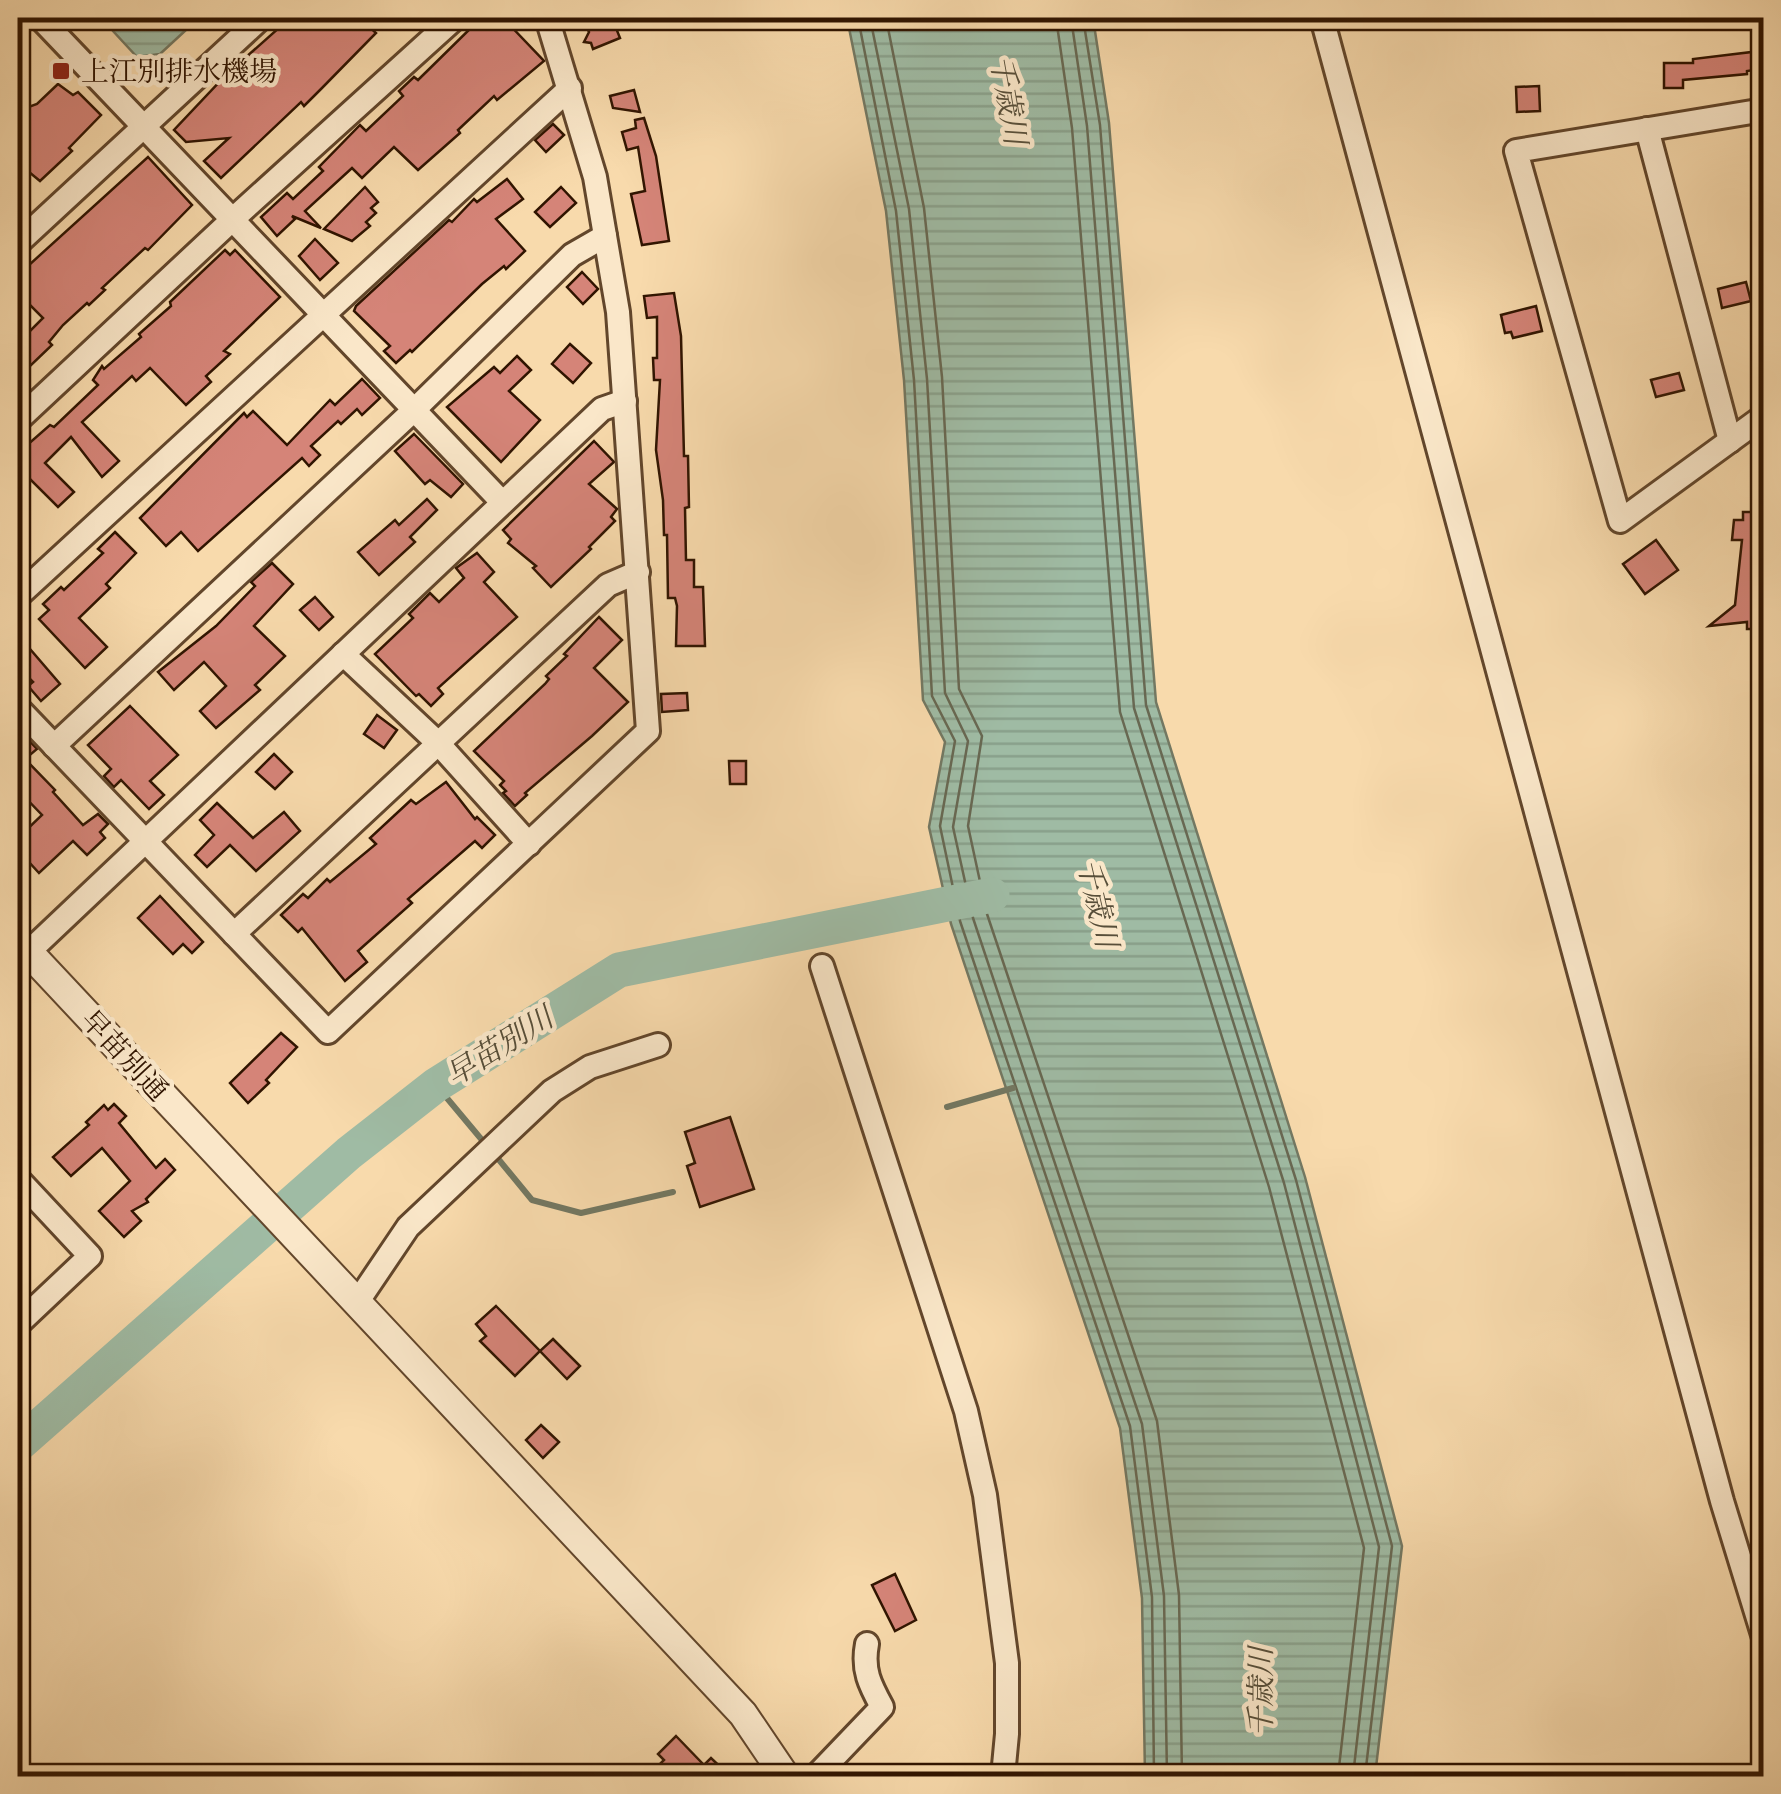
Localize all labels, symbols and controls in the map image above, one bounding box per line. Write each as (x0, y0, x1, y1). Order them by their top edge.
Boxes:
water label: 千歳川 (983, 52, 1036, 150)
place label: 上江別排水機場 (81, 54, 277, 88)
marker: 上江別排水機場 (50, 60, 72, 82)
water label: 千歳川 (1070, 855, 1127, 954)
water label: 早苗別川 (438, 997, 562, 1093)
street label: 早苗別通 (74, 1002, 176, 1108)
water label: 千歳川 (1242, 1644, 1279, 1737)

